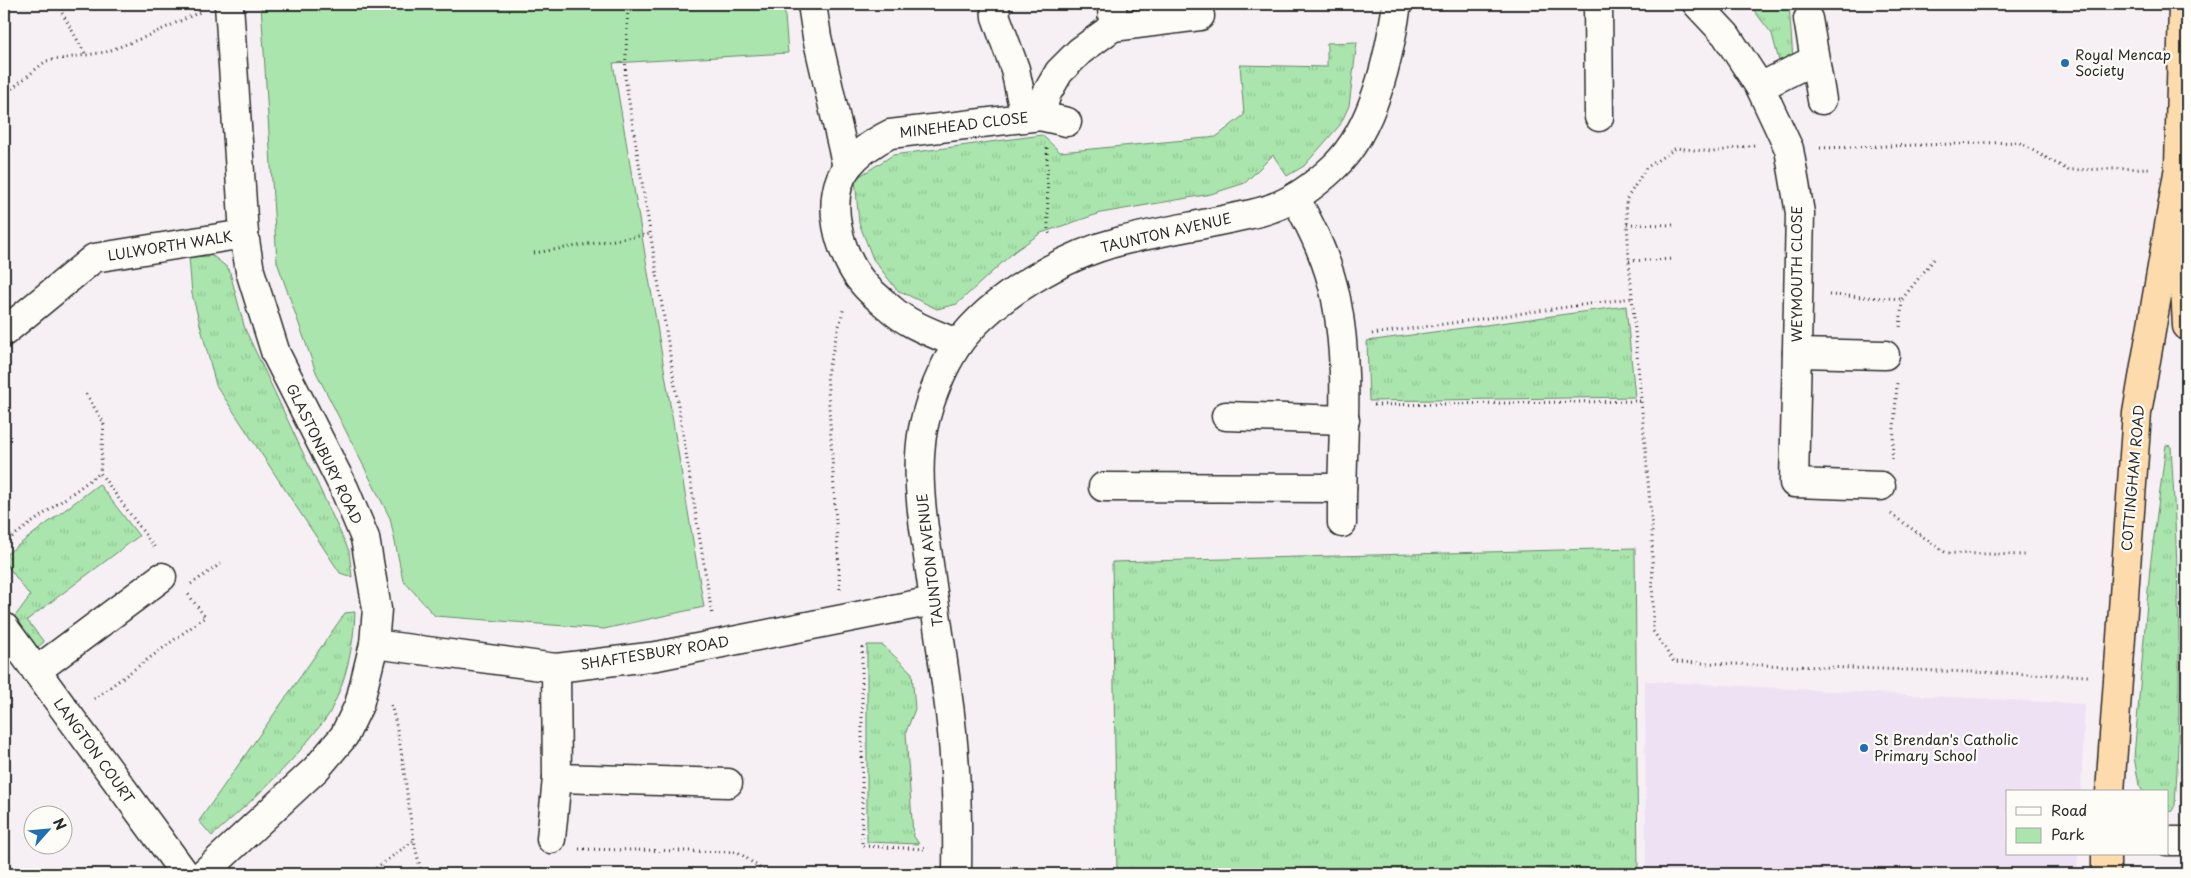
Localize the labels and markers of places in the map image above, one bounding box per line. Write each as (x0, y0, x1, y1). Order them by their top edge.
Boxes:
place label: Royal Mencap Society (2075, 44, 2171, 81)
marker: Royal Mencap Society (2059, 57, 2071, 69)
place label: St Brendan's Catholic Primary School (1874, 729, 2018, 766)
marker: St Brendan's Catholic Primary School (1858, 742, 1870, 754)

